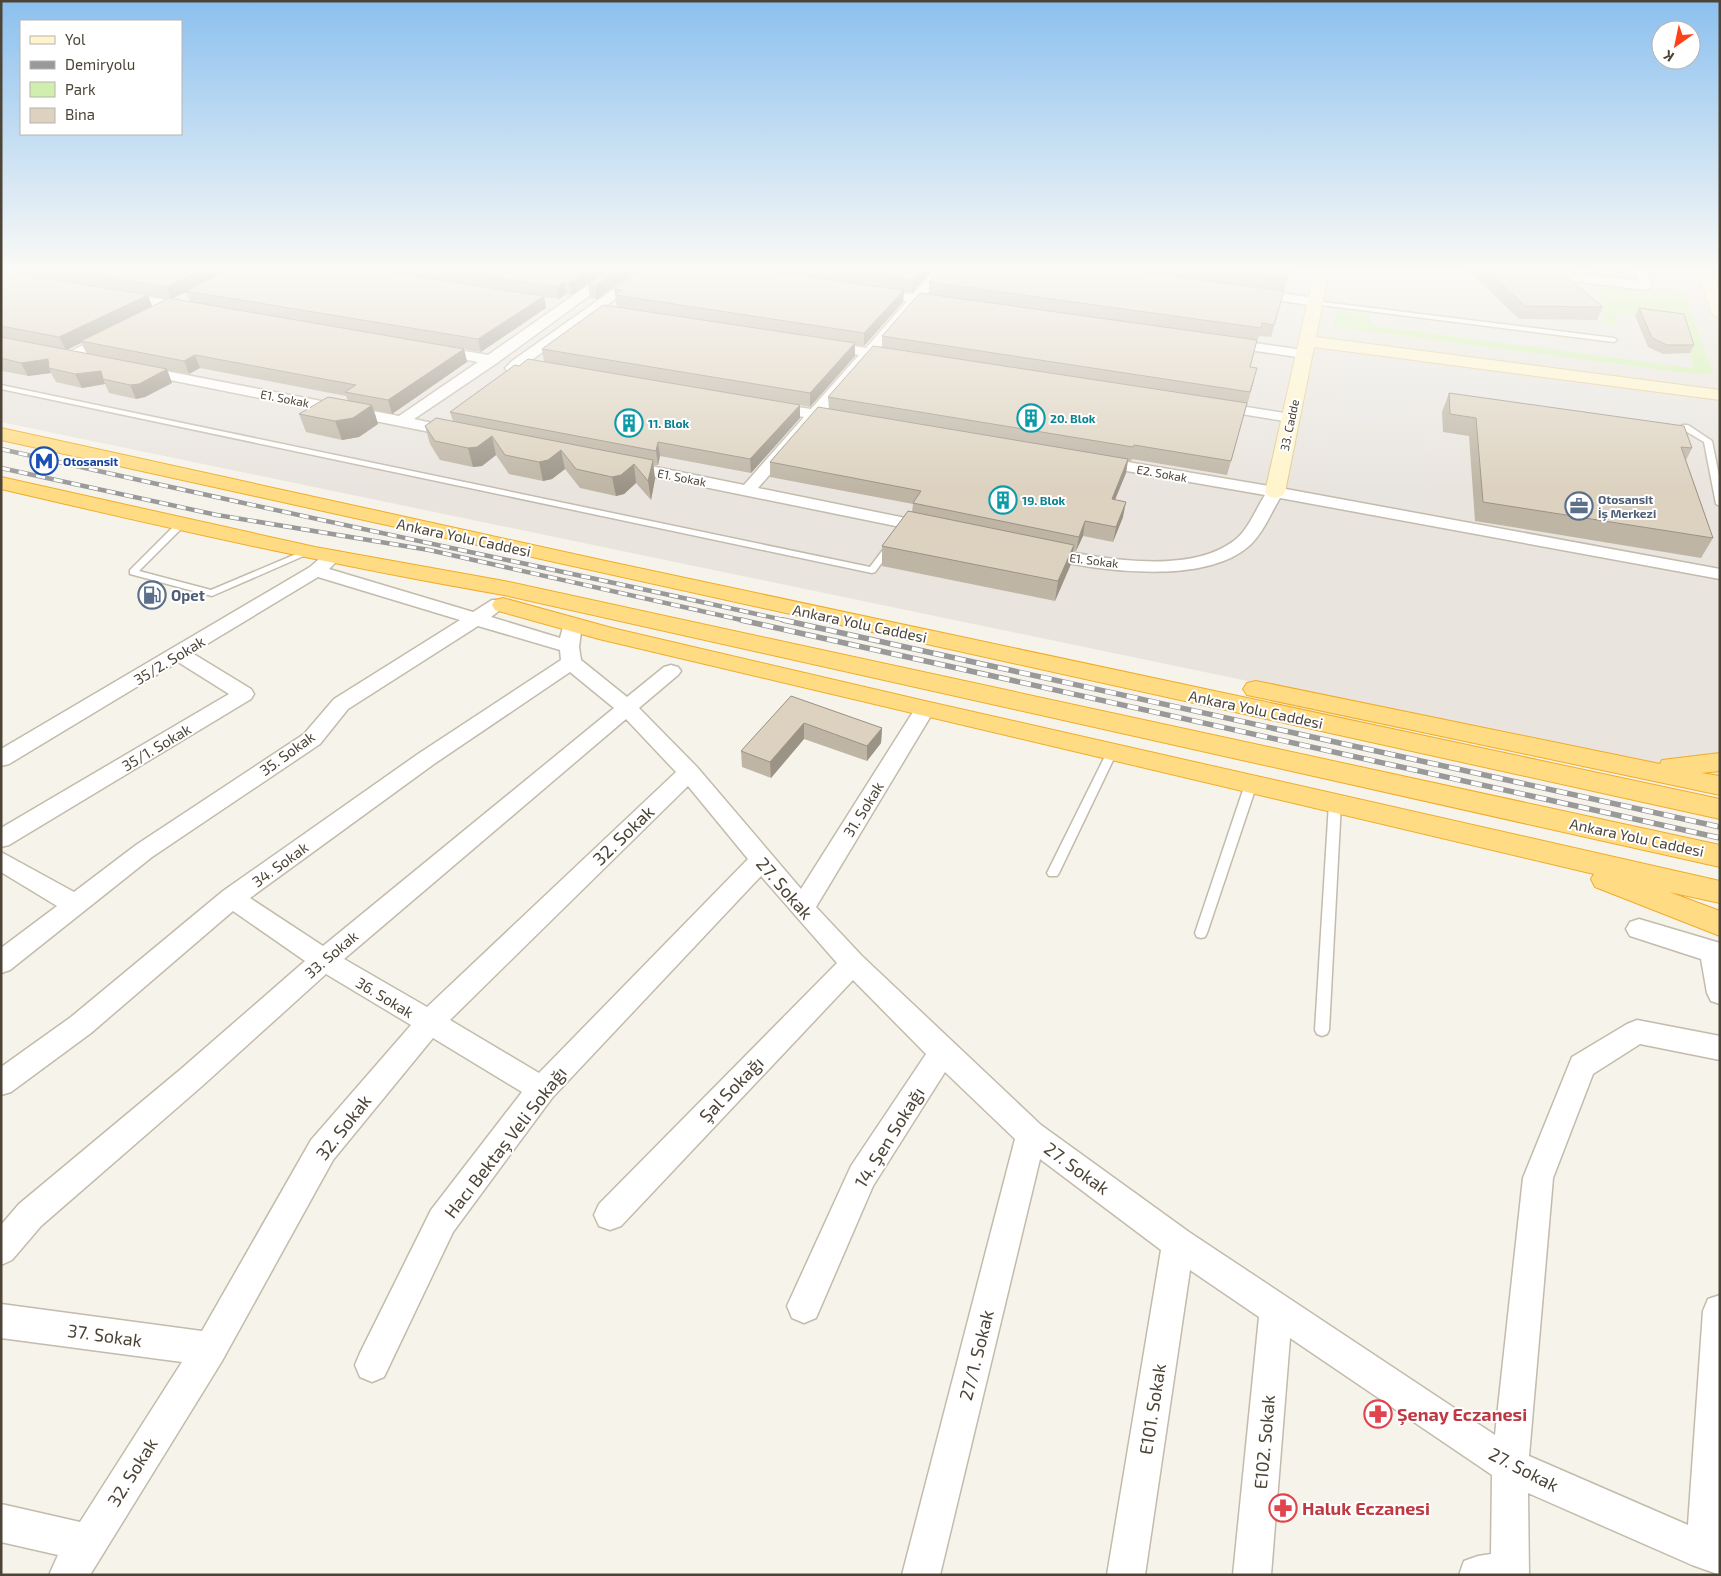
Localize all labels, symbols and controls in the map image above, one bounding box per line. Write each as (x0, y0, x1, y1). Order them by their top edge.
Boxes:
legend (20, 20, 182, 135)
north arrow (1651, 20, 1701, 70)
text: Yol (65, 30, 86, 48)
text: K (1660, 47, 1677, 66)
text: Demiryolu (65, 55, 135, 73)
text: Park (65, 80, 96, 98)
text: Bina (65, 105, 95, 123)
street label: E1. Sokak (259, 386, 311, 410)
street label: 33. Cadde (1277, 398, 1301, 452)
building icon: 20. Blok (1016, 403, 1046, 433)
building icon: 11. Blok (614, 408, 644, 438)
place label: 20. Blok (1050, 411, 1096, 425)
place label: 11. Blok (648, 416, 690, 430)
metro station icon: Otosansit (29, 446, 59, 476)
place label: Otosansit (63, 454, 118, 468)
street label: E2. Sokak (1136, 462, 1188, 484)
street label: E1. Sokak (656, 465, 708, 489)
building icon: 19. Blok (988, 485, 1018, 515)
office icon: Otosansit İş Merkezi (1564, 491, 1594, 521)
place label: Otosansit İş Merkezi (1598, 492, 1656, 521)
place label: 19. Blok (1022, 493, 1065, 507)
street label: Ankara Yolu Caddesi (395, 514, 533, 560)
street label: E1. Sokak (1069, 550, 1119, 570)
fuel station icon: Opet (137, 580, 167, 610)
place label: Opet (171, 586, 205, 604)
street label: Ankara Yolu Caddesi (791, 600, 929, 646)
street label: 35/2. Sokak (130, 632, 208, 688)
street label: Ankara Yolu Caddesi (1187, 686, 1325, 732)
street label: 35/1. Sokak (118, 719, 194, 775)
street label: 35. Sokak (256, 727, 318, 779)
street label: 31. Sokak (839, 778, 887, 840)
street label: 32. Sokak (588, 800, 658, 870)
street label: Ankara Yolu Caddesi (1568, 814, 1706, 860)
street label: 34. Sokak (248, 837, 312, 890)
street label: 27. Sokak (752, 852, 818, 924)
street label: 33. Sokak (301, 926, 362, 981)
street label: 36. Sokak (353, 973, 417, 1021)
street label: Şal Sokağı (694, 1052, 768, 1127)
street label: Hacı Bektaş Veli Sokağı (439, 1062, 572, 1223)
street label: 14. Şen Sokağı (849, 1083, 930, 1192)
street label: 32. Sokak (311, 1090, 375, 1164)
street label: 27. Sokak (1040, 1137, 1114, 1199)
street label: 27/1. Sokak (954, 1307, 998, 1403)
street label: 37. Sokak (66, 1319, 144, 1351)
street label: E101. Sokak (1134, 1362, 1170, 1456)
street label: E102. Sokak (1249, 1394, 1279, 1490)
pharmacy icon: Şenay Eczanesi (1363, 1399, 1393, 1429)
place label: Şenay Eczanesi (1397, 1403, 1527, 1426)
street label: 32. Sokak (102, 1434, 162, 1510)
street label: 27. Sokak (1486, 1442, 1562, 1496)
pharmacy icon: Haluk Eczanesi (1268, 1493, 1298, 1523)
place label: Haluk Eczanesi (1302, 1497, 1430, 1519)

